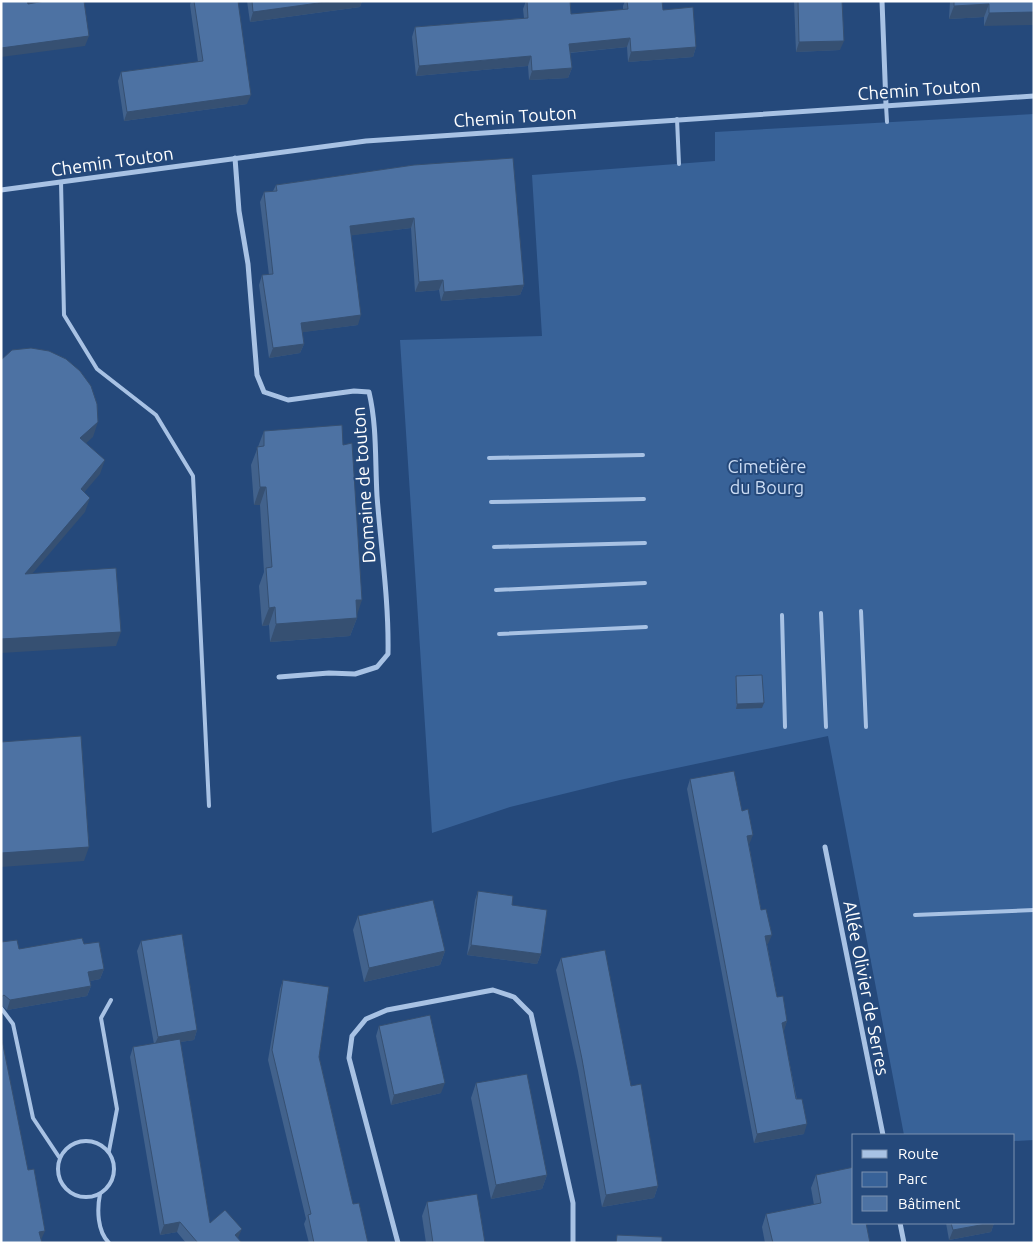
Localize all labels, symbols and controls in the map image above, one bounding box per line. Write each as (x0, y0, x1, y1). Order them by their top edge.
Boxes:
street label: Chemin Touton (857, 75, 981, 103)
street label: Chemin Touton (453, 102, 577, 130)
street label: Chemin Touton (50, 143, 174, 179)
street label: Domaine de touton (348, 406, 378, 564)
park label: Cimetière du Bourg (727, 456, 807, 497)
street label: Allée Olivier de Serres (840, 899, 894, 1077)
legend (852, 1134, 1015, 1224)
text: Route (898, 1145, 939, 1162)
text: Parc (898, 1170, 927, 1187)
text: Bâtiment (898, 1195, 961, 1212)

